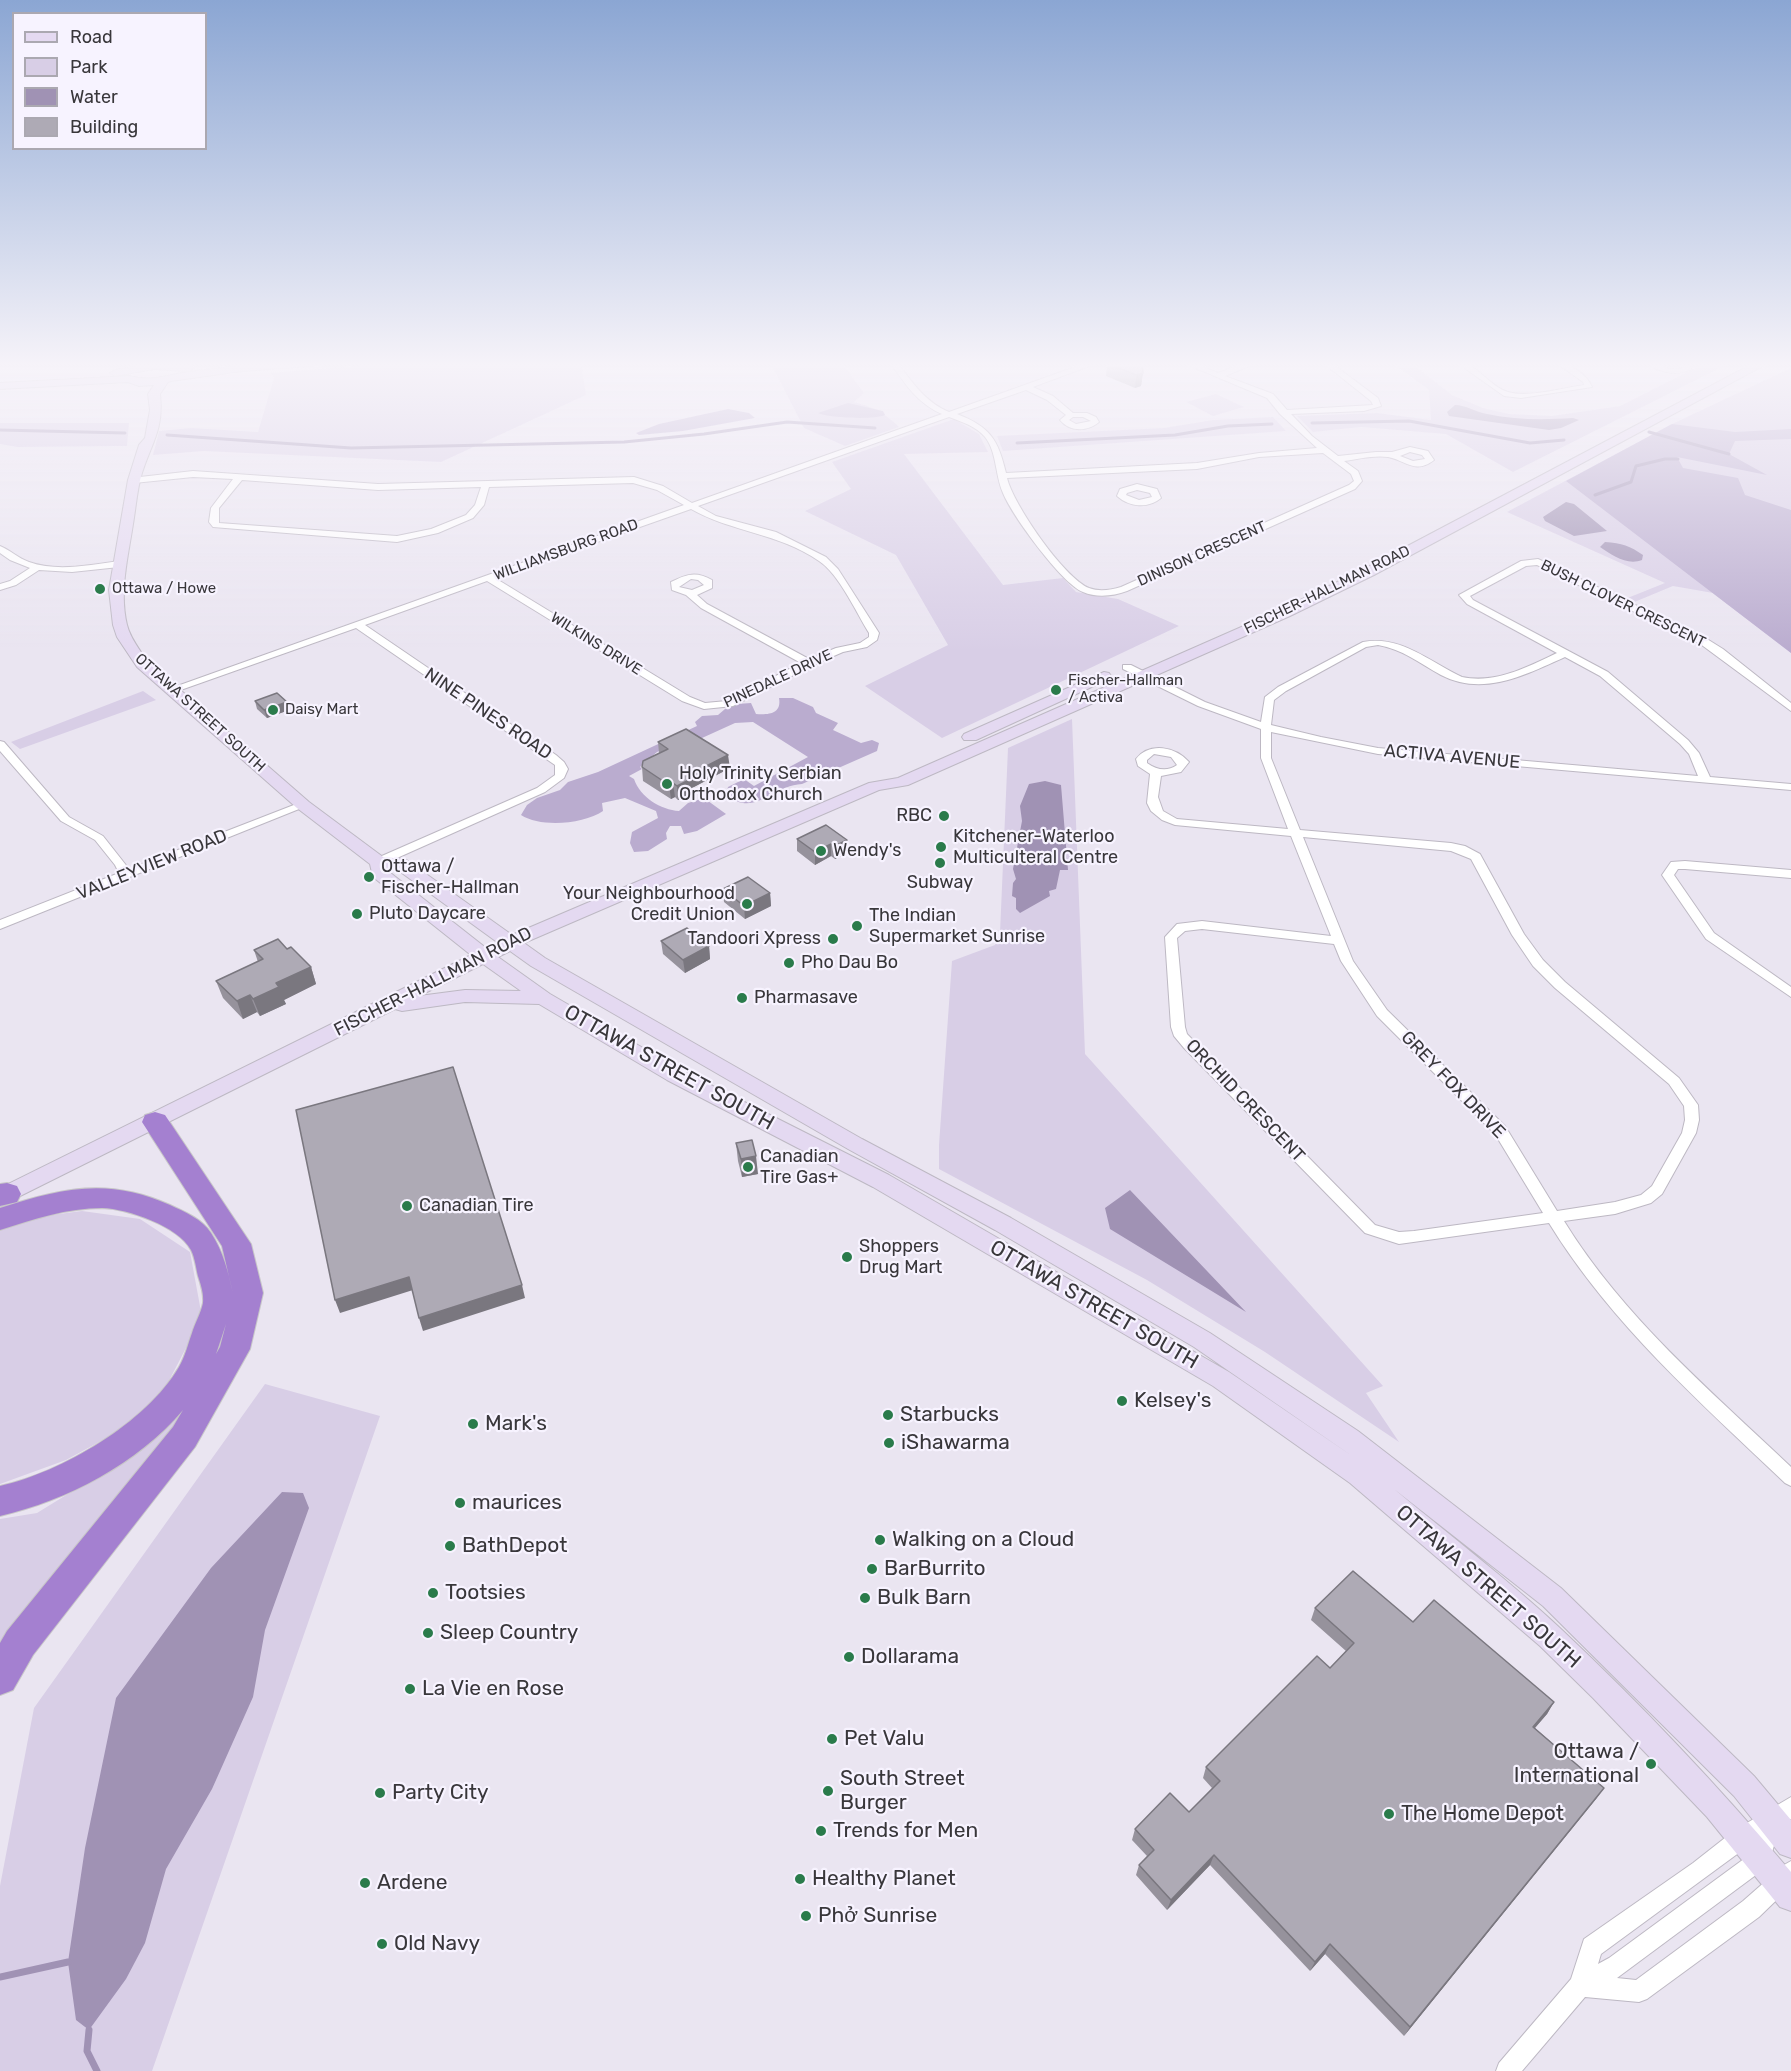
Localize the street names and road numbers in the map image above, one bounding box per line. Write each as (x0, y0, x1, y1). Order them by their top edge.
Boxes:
street label: WILLIAMSBURG ROAD (491, 515, 641, 585)
street label: DINISON CRESCENT (1135, 518, 1269, 590)
street label: FISCHER-HALLMAN ROAD (1241, 542, 1413, 638)
street label: BUSH CLOVER CRESCENT (1538, 556, 1708, 652)
street label: WILKINS DRIVE (547, 609, 645, 679)
street label: PINEDALE DRIVE (721, 646, 835, 712)
street label: OTTAWA STREET SOUTH (131, 650, 269, 776)
street label: NINE PINES ROAD (420, 663, 556, 765)
street label: ACTIVA AVENUE (1383, 740, 1521, 774)
street label: VALLEYVIEW ROAD (74, 825, 230, 905)
street label: FISCHER-HALLMAN ROAD (331, 923, 535, 1041)
street label: OTTAWA STREET SOUTH (560, 1000, 778, 1136)
street label: GREY FOX DRIVE (1396, 1027, 1510, 1143)
street label: ORCHID CRESCENT (1181, 1035, 1309, 1167)
street label: OTTAWA STREET SOUTH (985, 1235, 1203, 1375)
street label: OTTAWA STREET SOUTH (1391, 1500, 1585, 1674)

